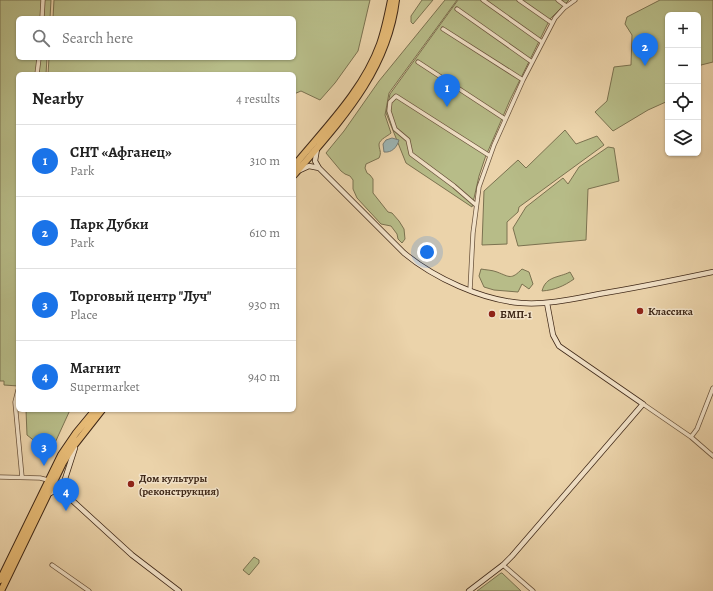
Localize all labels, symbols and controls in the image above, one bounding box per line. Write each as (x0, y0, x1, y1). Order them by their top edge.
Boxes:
map controls (665, 12, 701, 156)
button: + (665, 12, 701, 48)
search box (16, 16, 296, 60)
icon: search (30, 27, 52, 49)
text: Search here (62, 28, 133, 48)
pin: 2 (632, 33, 658, 66)
button: − (665, 48, 701, 84)
pin: 1 (434, 74, 460, 107)
button: locate (665, 84, 701, 120)
text: Nearby (32, 87, 83, 110)
text: 4 results (236, 90, 280, 107)
button: layers (665, 120, 701, 156)
text: СНТ «Афганец» (70, 142, 172, 162)
text: 1 (43, 152, 47, 169)
text: 310 m (250, 152, 280, 169)
text: Park (70, 162, 94, 179)
text: Парк Дубки (70, 214, 149, 234)
text: 2 (42, 224, 48, 241)
text: 610 m (249, 224, 280, 241)
text: Park (70, 234, 94, 251)
your location (417, 242, 437, 262)
text: Торговый центр "Луч" (70, 286, 212, 306)
text: 3 (42, 296, 48, 313)
text: 930 m (248, 296, 280, 313)
place label: Классика (648, 304, 694, 319)
text: Place (70, 306, 98, 323)
marker: Классика (635, 306, 645, 316)
place label: БМП-1 (500, 307, 532, 322)
marker: БМП-1 (487, 309, 497, 319)
text: Магнит (70, 358, 121, 378)
text: 4 (42, 368, 48, 385)
text: 940 m (248, 368, 280, 385)
text: Supermarket (70, 378, 140, 395)
pin: 3 (31, 433, 57, 466)
place label: Дом культуры (реконструкция) (139, 471, 219, 499)
pin: 4 (53, 478, 79, 511)
marker: Дом культуры (реконструкция) (126, 479, 136, 489)

